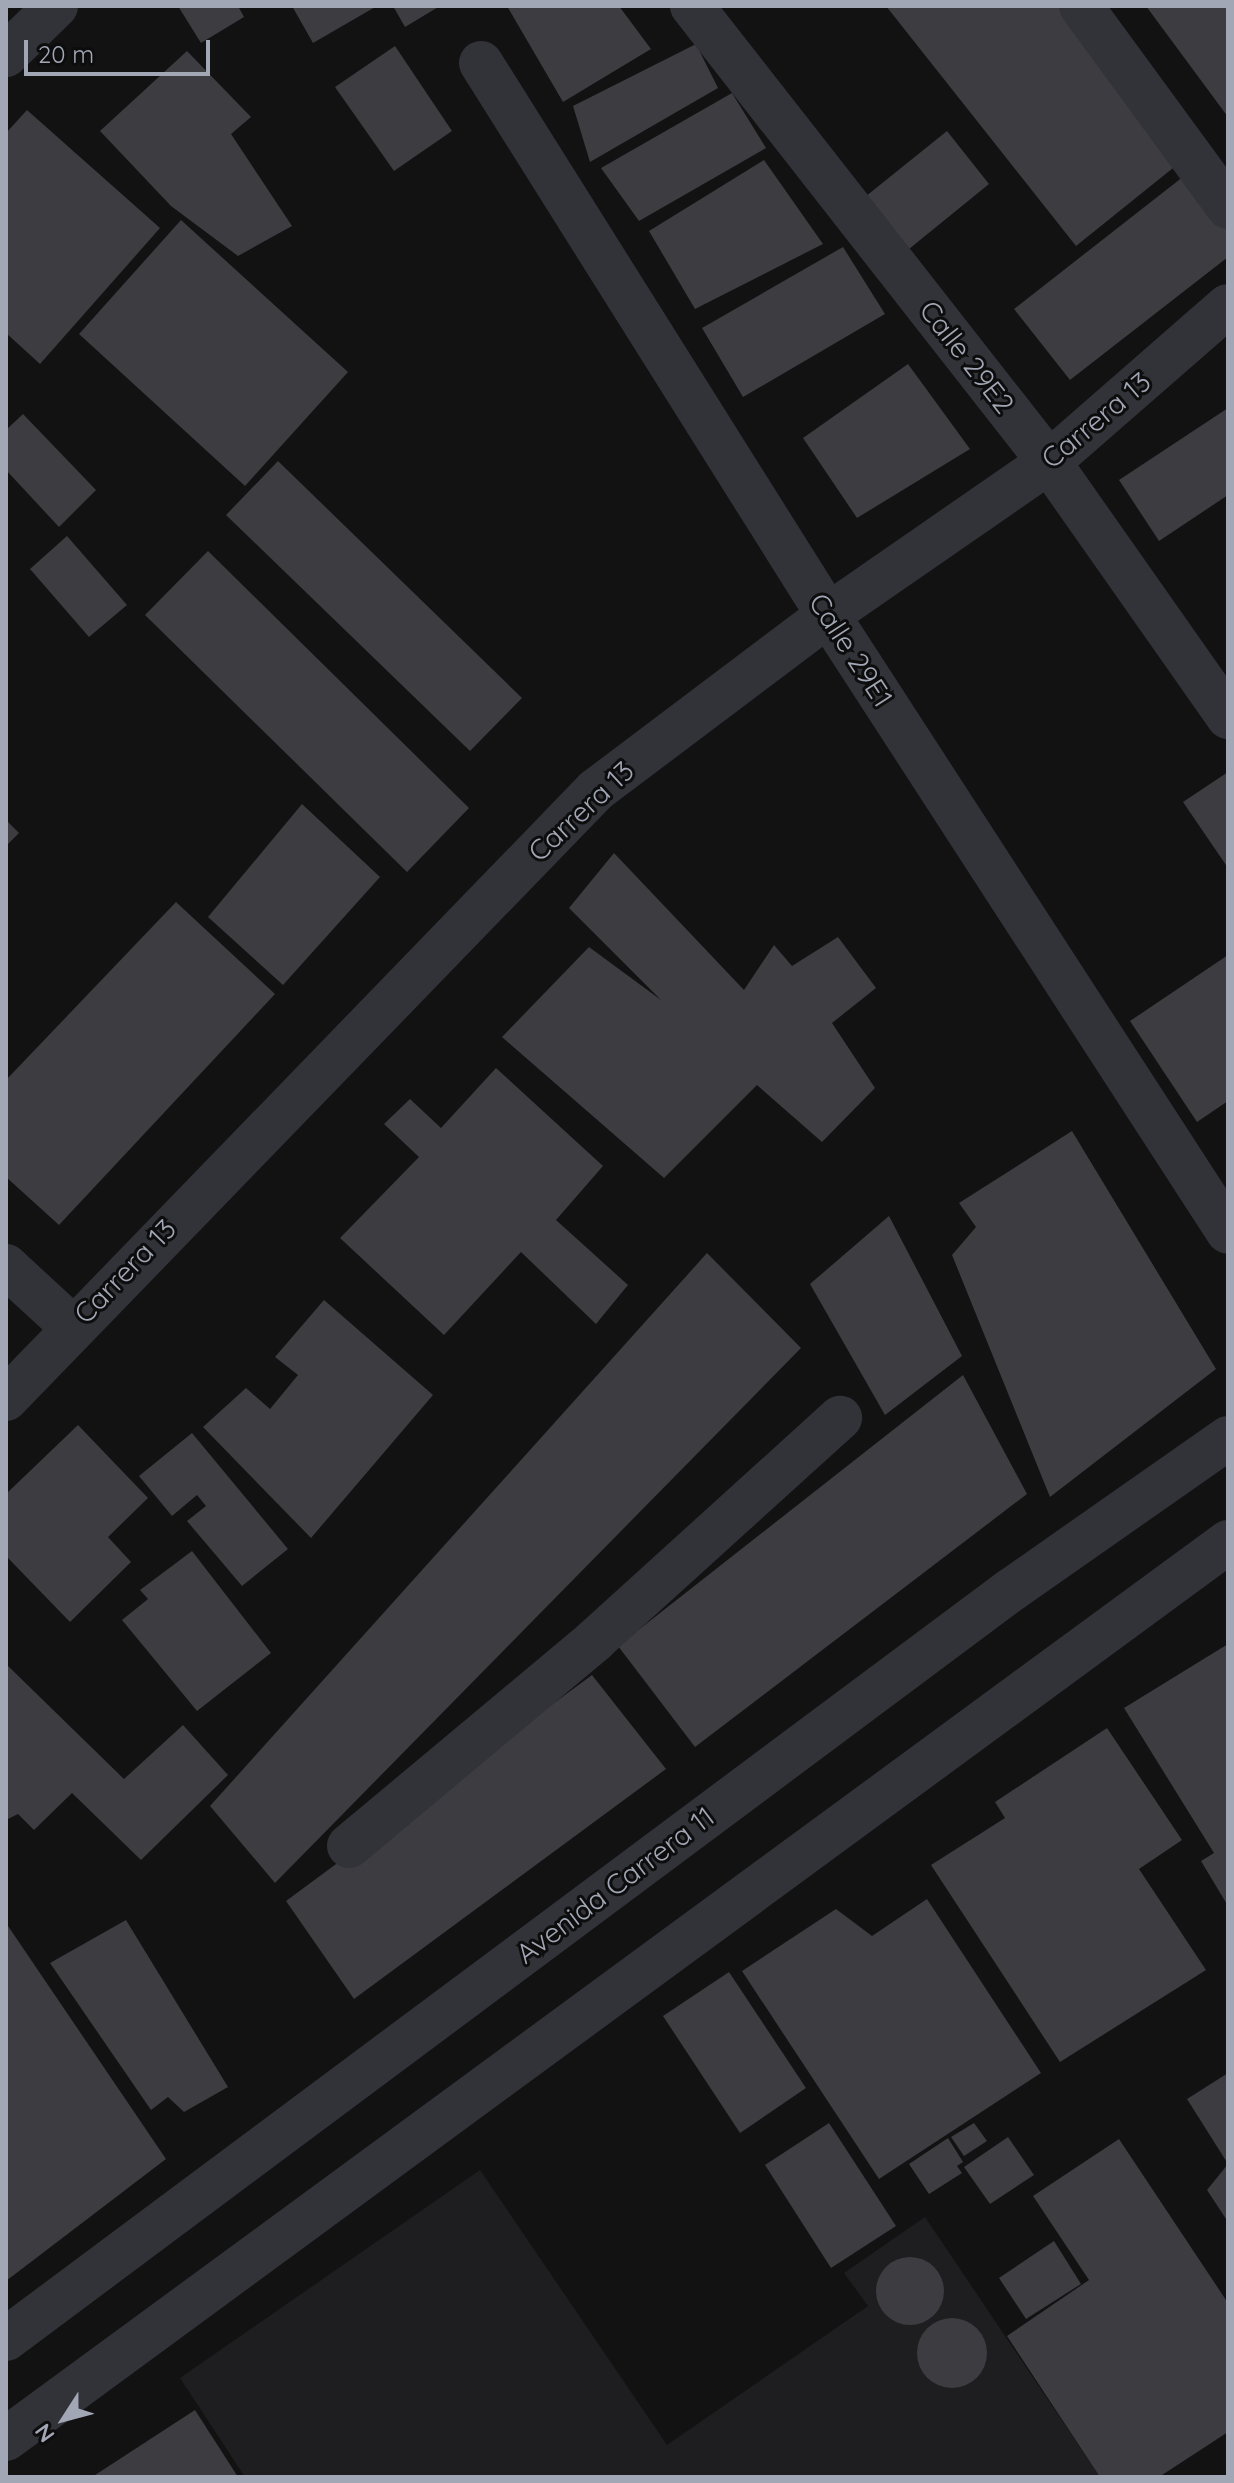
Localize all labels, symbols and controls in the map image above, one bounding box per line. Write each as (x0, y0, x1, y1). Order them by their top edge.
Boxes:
scale bar (28, 24, 214, 74)
text: 20 m (38, 39, 94, 69)
street label: Calle 29E2 (913, 294, 1021, 420)
street label: Carrera 13 (1035, 365, 1157, 475)
street label: Calle 29E1 (802, 587, 900, 713)
street label: Carrera 13 (521, 754, 641, 868)
street label: Carrera 13 (67, 1212, 183, 1330)
street label: Avenida Carrera 11 (509, 1800, 721, 1970)
north arrow (24, 2379, 104, 2459)
text: N (29, 2418, 61, 2448)

